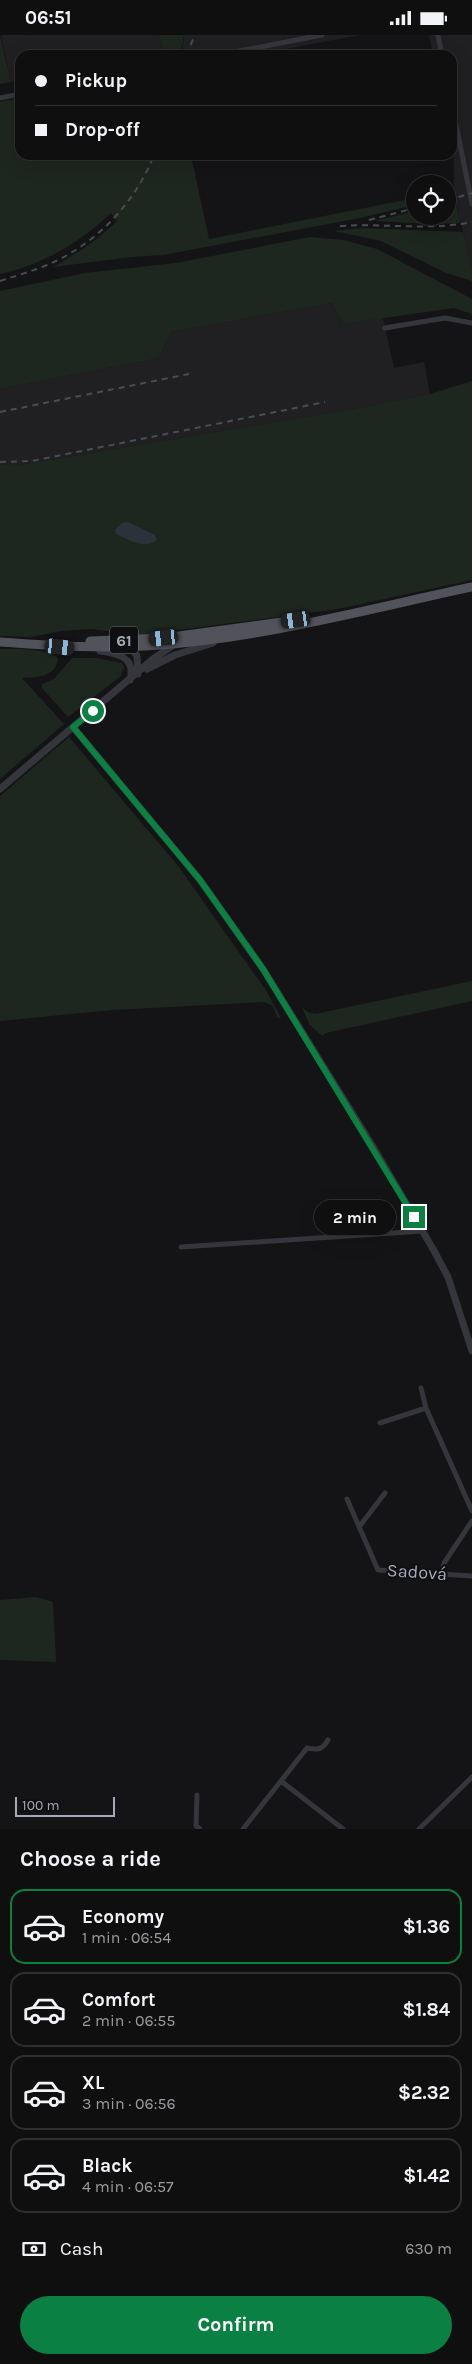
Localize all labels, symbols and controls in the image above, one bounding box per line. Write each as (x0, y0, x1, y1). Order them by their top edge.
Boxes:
text: 06:51 (25, 7, 72, 29)
text: Pickup (65, 70, 127, 92)
text: Drop-off (65, 119, 140, 141)
map controls (406, 175, 456, 225)
button: locate (406, 175, 456, 225)
car (280, 610, 311, 630)
road number: 61 (110, 627, 138, 653)
car (148, 629, 179, 647)
car (44, 638, 75, 656)
route start (82, 700, 104, 722)
callout: 2 min (314, 1199, 396, 1235)
route end (403, 1206, 425, 1228)
text: 2 min (333, 1208, 377, 1227)
street label: Sadová (386, 1559, 448, 1585)
scale bar (15, 1794, 115, 1817)
text: 100 m (22, 1797, 60, 1814)
text: Choose a ride (20, 1846, 161, 1872)
icon: car (22, 1904, 67, 1949)
text: Economy (82, 1906, 164, 1928)
text: $1.36 (403, 1916, 450, 1938)
text: 1 min · 06:54 (82, 1928, 171, 1947)
icon: car (22, 1987, 67, 2032)
text: Comfort (82, 1989, 156, 2011)
text: $1.84 (402, 1999, 450, 2021)
text: 2 min · 06:55 (82, 2011, 175, 2030)
icon: car (22, 2070, 67, 2115)
text: XL (82, 2072, 104, 2094)
text: $2.32 (398, 2082, 450, 2104)
text: 3 min · 06:56 (82, 2094, 176, 2113)
icon: car (22, 2153, 67, 2198)
text: Black (82, 2155, 133, 2177)
text: $1.42 (403, 2165, 450, 2187)
text: 4 min · 06:57 (82, 2177, 173, 2196)
icon: cash (20, 2235, 48, 2263)
text: Cash (60, 2238, 104, 2260)
text: 630 m (405, 2239, 452, 2258)
button: Confirm (20, 2296, 452, 2354)

